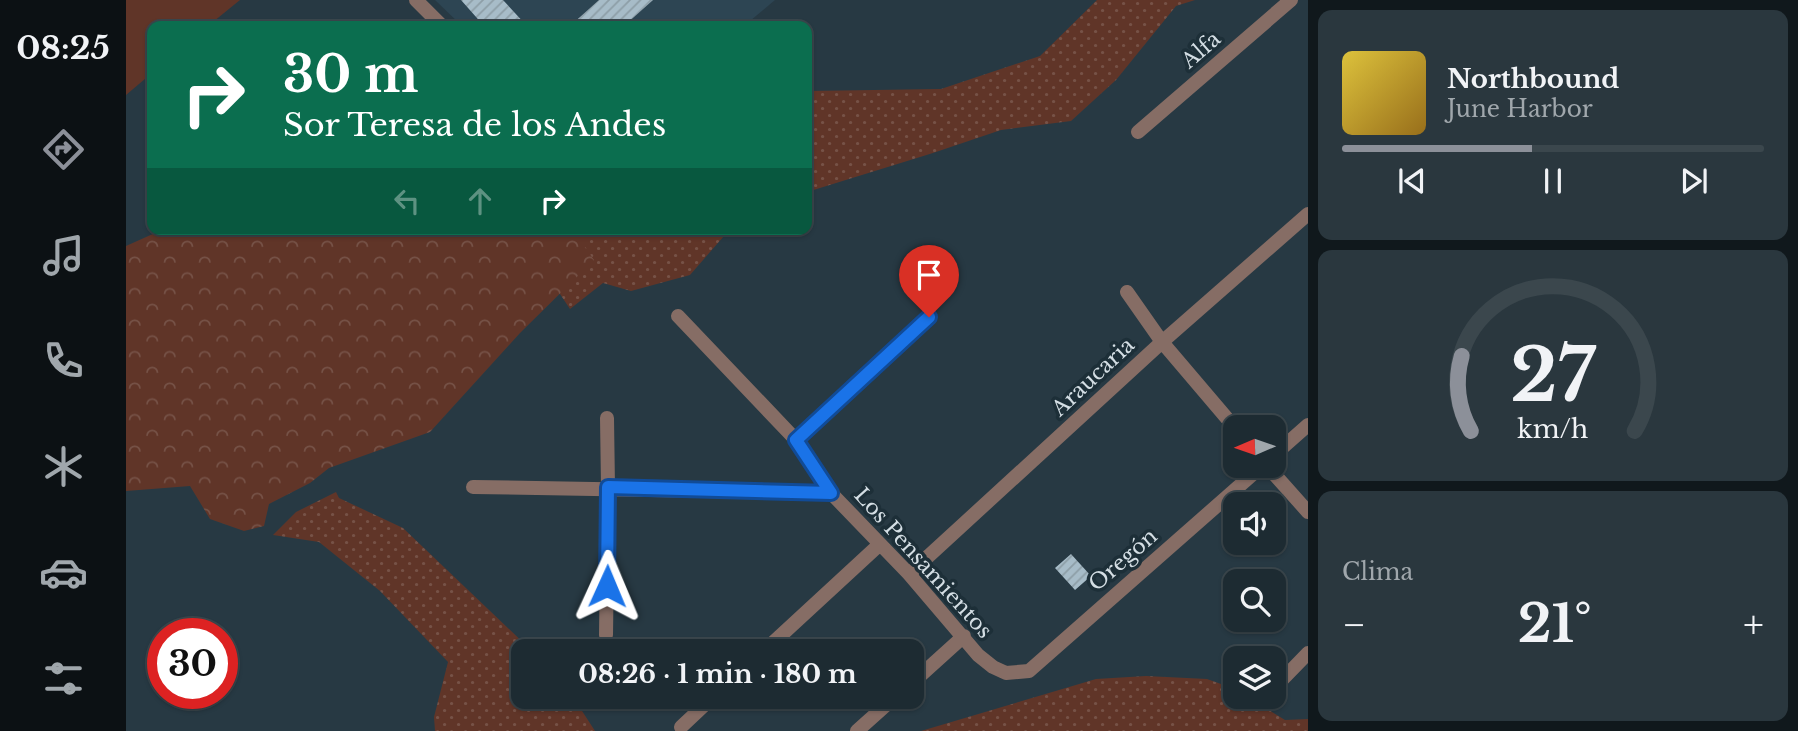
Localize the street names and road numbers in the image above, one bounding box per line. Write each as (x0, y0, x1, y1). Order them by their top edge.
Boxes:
street label: Alfa (1175, 26, 1226, 75)
street label: Araucaria (1046, 332, 1140, 423)
street label: Los Pensamientos (849, 482, 997, 644)
street label: Oregón (1083, 523, 1163, 597)

